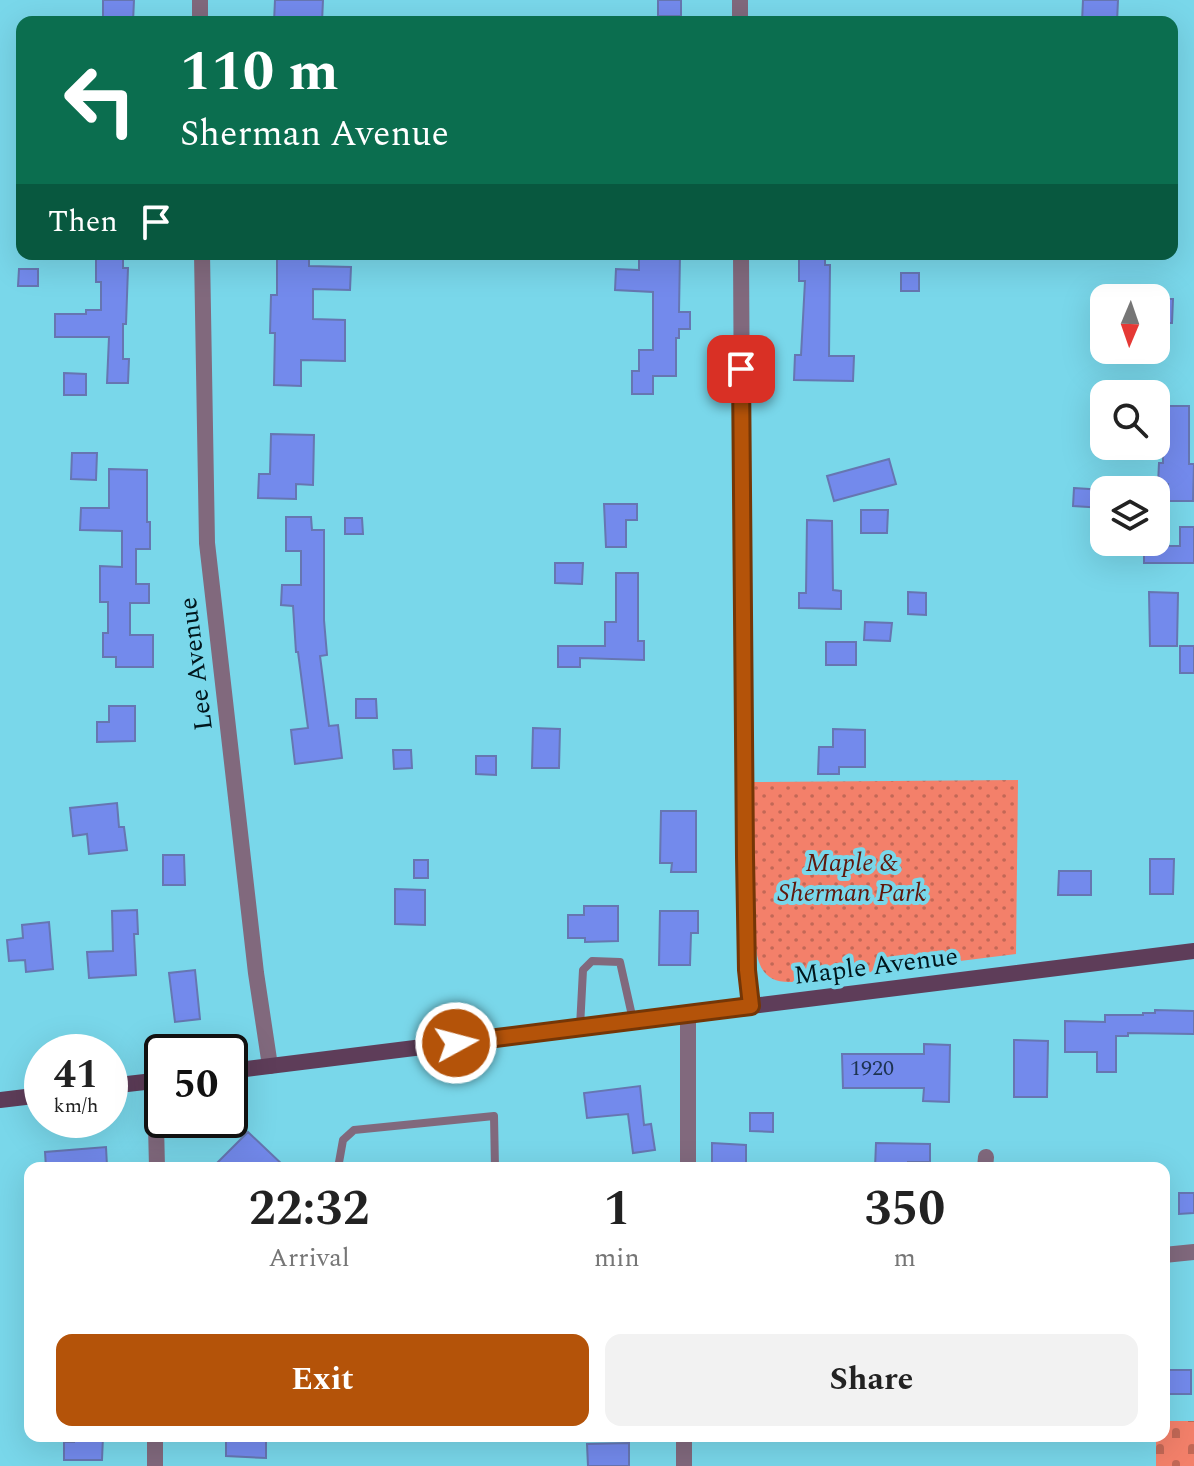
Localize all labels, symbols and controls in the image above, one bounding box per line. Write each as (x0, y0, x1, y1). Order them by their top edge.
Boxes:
text: 110 m (180, 30, 339, 115)
icon: left (48, 48, 152, 152)
text: Sherman Avenue (180, 107, 449, 162)
text: Then (48, 199, 118, 245)
icon: arrive (134, 200, 178, 244)
north arrow (1090, 284, 1170, 364)
map controls (1090, 284, 1170, 556)
pin (707, 335, 775, 403)
icon: arrive (719, 347, 763, 391)
button: search (1090, 380, 1170, 460)
button: layers (1090, 476, 1170, 556)
street label: Lee Avenue (168, 595, 224, 733)
park label: Maple & Sherman Park (778, 843, 926, 913)
street label: Maple Avenue (792, 936, 960, 996)
position arrow (414, 1001, 498, 1085)
speed limit sign: 50 (144, 1034, 248, 1138)
text: 41 (54, 1045, 98, 1106)
house number: 1920 (850, 1052, 894, 1085)
text: km/h (54, 1091, 99, 1121)
text: 22:32 (249, 1173, 369, 1246)
text: 1 (603, 1173, 630, 1246)
text: 350 (864, 1173, 945, 1246)
text: Arrival (269, 1238, 350, 1278)
text: min (594, 1238, 640, 1278)
text: m (894, 1238, 916, 1278)
button: Exit (56, 1334, 589, 1426)
button: Share (605, 1334, 1138, 1426)

